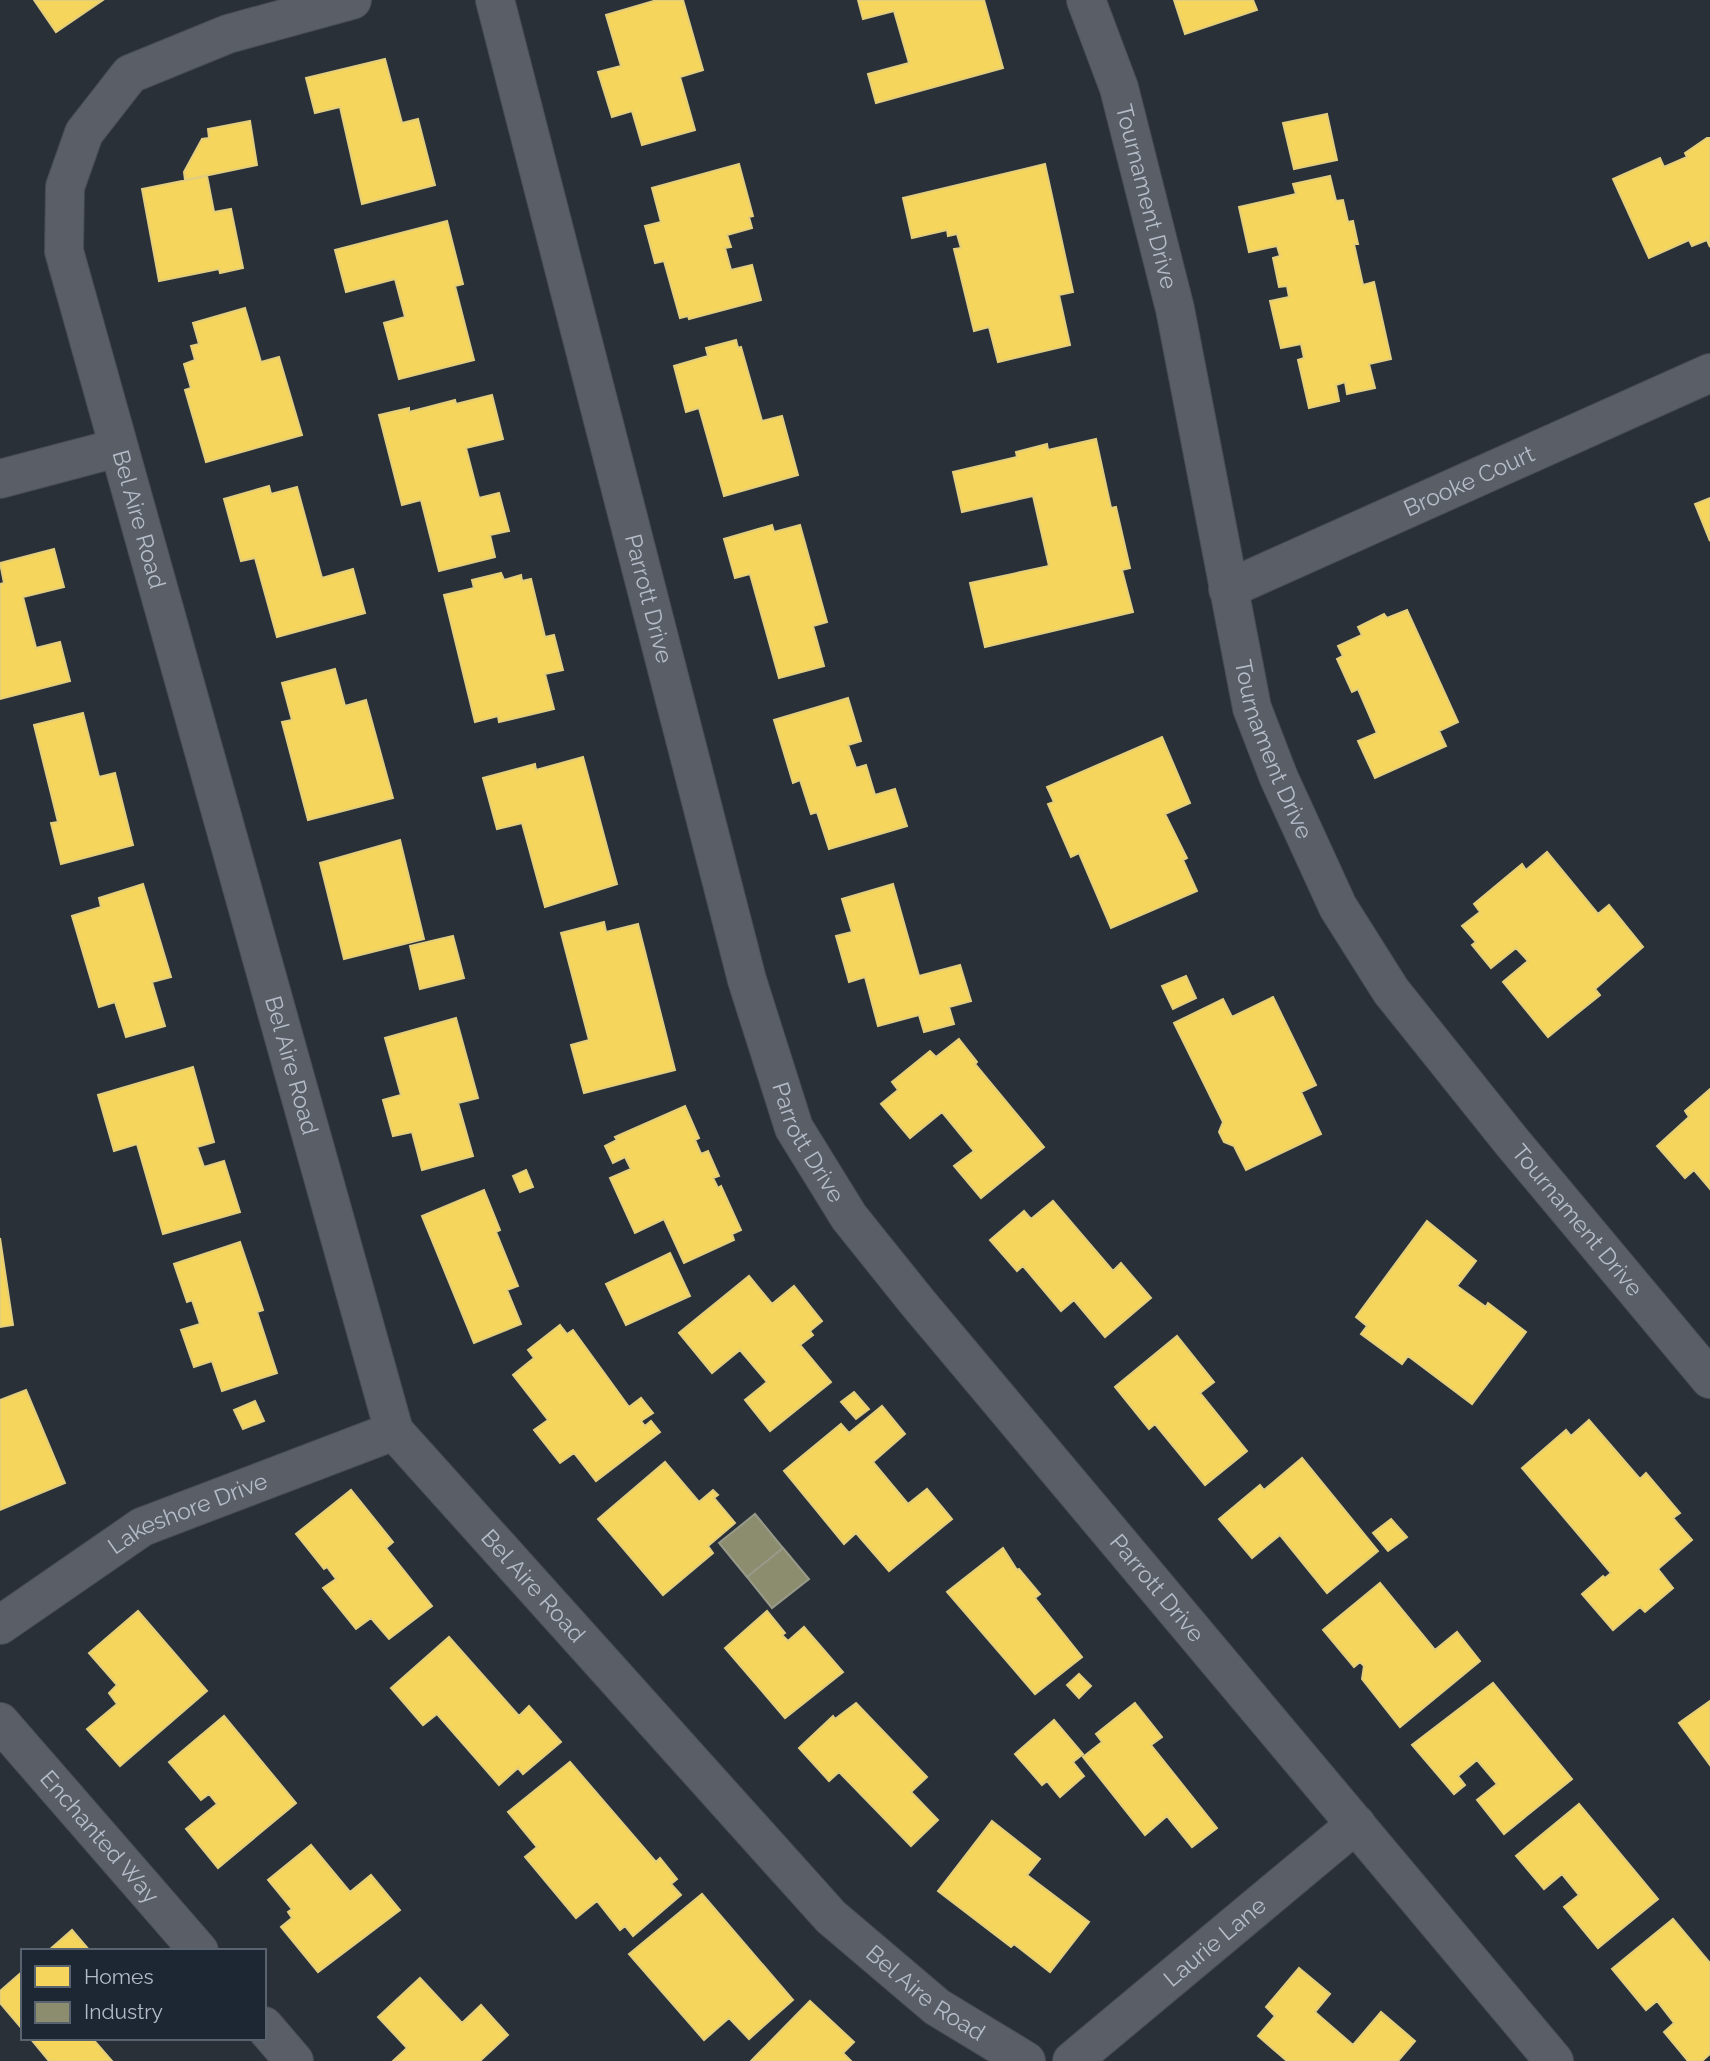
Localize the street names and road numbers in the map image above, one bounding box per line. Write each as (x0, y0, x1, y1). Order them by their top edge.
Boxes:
street label: Tournament Drive (1111, 101, 1183, 292)
street label: Brooke Court (1399, 439, 1539, 522)
street label: Bel Aire Road (107, 447, 172, 591)
street label: Parrott Drive (620, 531, 679, 666)
street label: Tournament Drive (1230, 657, 1319, 843)
street label: Bel Aire Road (260, 993, 324, 1137)
street label: Parrott Drive (767, 1079, 851, 1207)
street label: Tournament Drive (1507, 1139, 1649, 1301)
street label: Lakeshore Drive (103, 1467, 271, 1559)
street label: Bel Aire Road (476, 1524, 591, 1647)
street label: Parrott Drive (1105, 1528, 1210, 1647)
street label: Enchanted Way (35, 1764, 165, 1908)
street label: Laurie Lane (1158, 1891, 1271, 1992)
street label: Bel Aire Road (861, 1939, 990, 2046)

